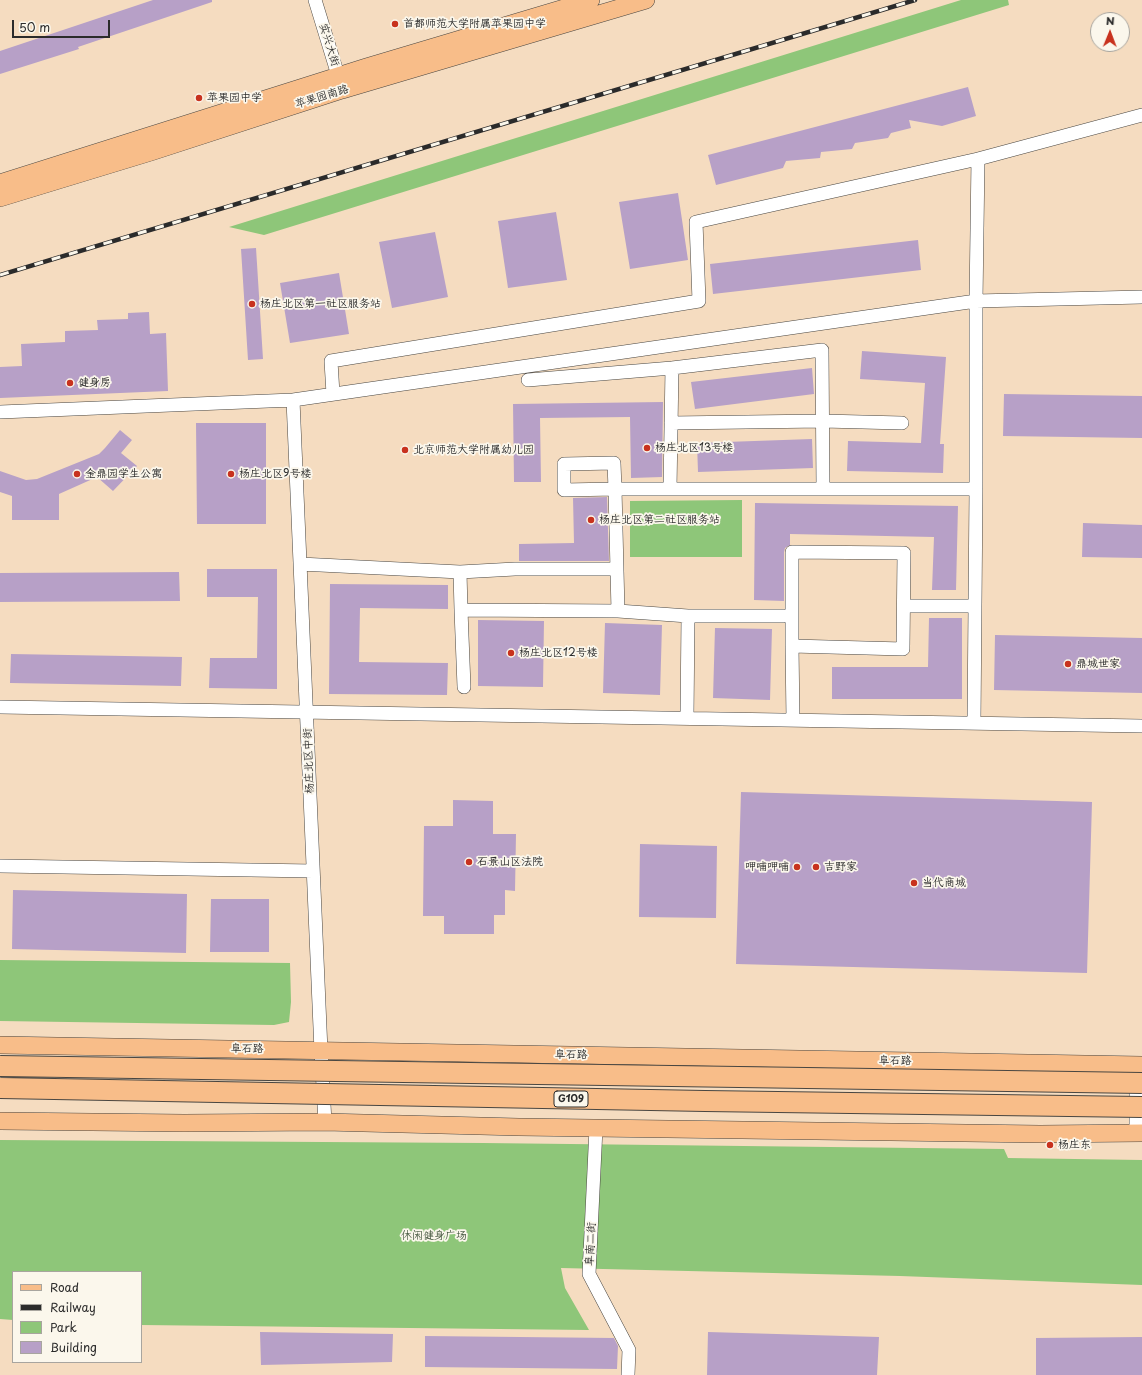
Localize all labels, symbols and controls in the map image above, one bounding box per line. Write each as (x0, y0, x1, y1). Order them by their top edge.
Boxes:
scale bar (14, 12, 112, 38)
north arrow (1090, 12, 1130, 52)
text: N (1106, 12, 1115, 29)
place label: 首都师范大学附属苹果园中学 (403, 17, 546, 31)
text: 50 m (19, 18, 50, 36)
marker: 首都师范大学附属苹果园中学 (390, 19, 400, 29)
street label: 实兴大街 (316, 22, 342, 68)
street label: 苹果园南路 (294, 83, 350, 111)
place label: 苹果园中学 (207, 91, 262, 105)
marker: 苹果园中学 (194, 93, 204, 103)
place label: 杨庄北区第一社区服务站 (260, 297, 381, 311)
marker: 杨庄北区第一社区服务站 (247, 299, 257, 309)
place label: 健身房 (78, 376, 111, 390)
marker: 健身房 (65, 378, 75, 388)
place label: 杨庄北区13号楼 (655, 441, 733, 455)
place label: 北京师范大学附属幼儿园 (413, 443, 534, 457)
marker: 杨庄北区13号楼 (642, 443, 652, 453)
marker: 北京师范大学附属幼儿园 (400, 445, 410, 455)
place label: 金鼎园学生公寓 (85, 467, 162, 481)
place label: 杨庄北区9号楼 (239, 467, 311, 481)
marker: 金鼎园学生公寓 (72, 469, 82, 479)
marker: 杨庄北区9号楼 (226, 469, 236, 479)
place label: 杨庄北区第二社区服务站 (599, 513, 720, 527)
marker: 杨庄北区第二社区服务站 (586, 515, 596, 525)
place label: 杨庄北区12号楼 (519, 646, 598, 660)
marker: 杨庄北区12号楼 (506, 648, 516, 658)
place label: 鼎城世家 (1076, 657, 1120, 671)
marker: 鼎城世家 (1063, 659, 1073, 669)
street label: 杨庄北区中街 (301, 728, 317, 794)
place label: 石景山区法院 (477, 855, 543, 869)
marker: 石景山区法院 (464, 857, 474, 867)
place label: 呷哺呷哺 (745, 860, 789, 874)
place label: 吉野家 (824, 860, 857, 874)
marker: 呷哺呷哺 (792, 862, 802, 872)
marker: 吉野家 (811, 862, 821, 872)
place label: 当代商城 (922, 876, 966, 890)
marker: 当代商城 (909, 878, 919, 888)
street label: 阜石路 (230, 1042, 264, 1056)
street label: 阜石路 (554, 1048, 588, 1062)
street label: 阜石路 (878, 1054, 912, 1068)
road number: G109 (554, 1091, 588, 1107)
place label: 杨庄东 (1058, 1138, 1091, 1152)
marker: 杨庄东 (1045, 1140, 1055, 1150)
street label: 阜南二街 (583, 1222, 599, 1266)
park label: 休闲健身广场 (401, 1229, 467, 1243)
legend (12, 1271, 142, 1363)
text: Road (50, 1278, 79, 1296)
text: Railway (50, 1298, 96, 1316)
text: Park (50, 1318, 77, 1336)
text: Building (50, 1338, 97, 1356)

